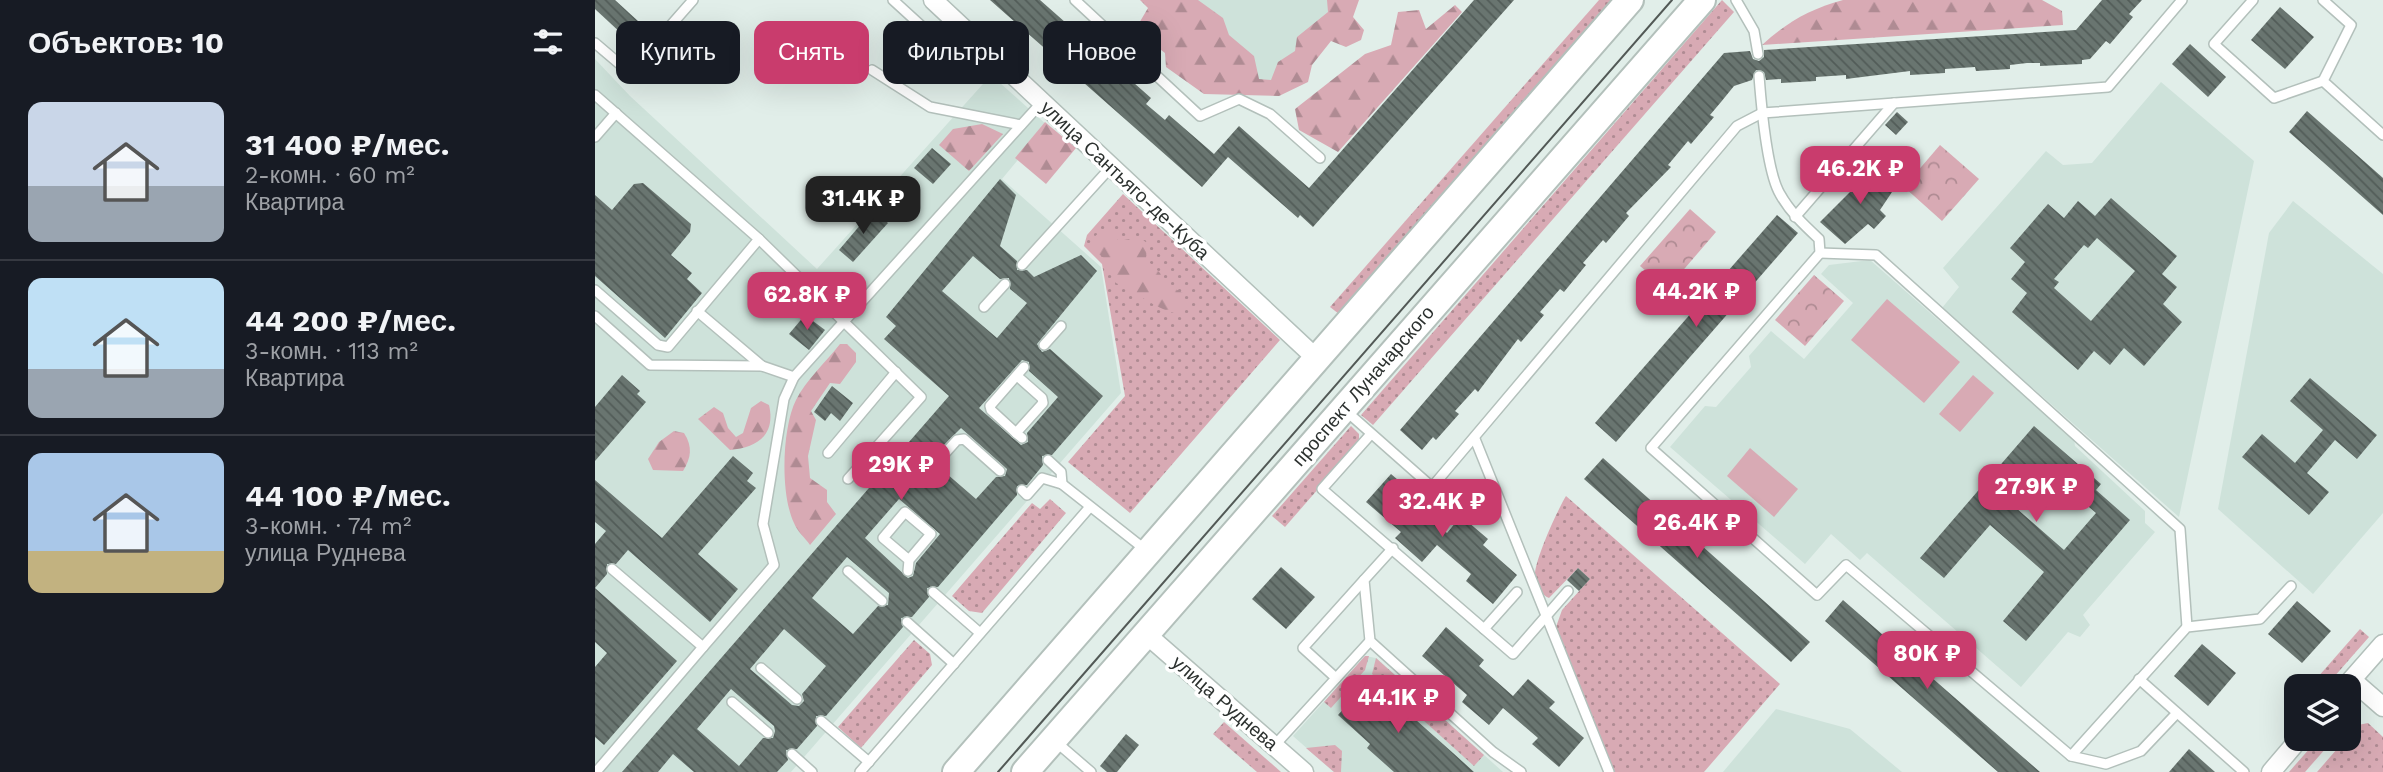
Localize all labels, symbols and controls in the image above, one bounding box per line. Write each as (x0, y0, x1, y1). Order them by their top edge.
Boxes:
chip: Купить (616, 21, 740, 84)
chip: Снять (754, 21, 869, 84)
chip: Фильтры (883, 21, 1029, 84)
chip: Новое (1043, 21, 1161, 84)
icon: filters (529, 23, 567, 61)
text: Объектов: 10 (28, 25, 224, 60)
street label: улица Сантьяго-де-Куба (1036, 96, 1215, 265)
text: 31 400 ₽/мес. (245, 127, 449, 162)
icon: home (84, 130, 168, 214)
pin: 46.2K ₽ (1795, 146, 1925, 206)
text: 46.2K ₽ (1816, 155, 1904, 182)
text: 2-комн. · 60 m² (245, 162, 415, 189)
pin: 31.4K ₽ (798, 176, 928, 236)
text: 31.4K ₽ (821, 185, 905, 212)
text: Квартира (245, 189, 344, 216)
pin: 44.2K ₽ (1631, 270, 1761, 329)
pin: 62.8K ₽ (742, 272, 872, 332)
text: 44.2K ₽ (1652, 278, 1740, 305)
text: 62.8K ₽ (763, 281, 851, 308)
street label: проспект Луначарского (1287, 301, 1439, 471)
text: 44 200 ₽/мес. (245, 303, 456, 338)
icon: home (84, 306, 168, 390)
text: 3-комн. · 113 m² (245, 338, 418, 365)
text: Квартира (245, 365, 344, 392)
pin: 29K ₽ (852, 442, 950, 502)
text: 29K ₽ (868, 451, 934, 478)
pin: 27.9K ₽ (1971, 464, 2101, 524)
text: 27.9K ₽ (1994, 473, 2078, 500)
text: 44 100 ₽/мес. (245, 478, 451, 513)
pin: 32.4K ₽ (1377, 480, 1507, 539)
icon: home (84, 481, 168, 565)
text: 32.4K ₽ (1398, 488, 1486, 515)
pin: 26.4K ₽ (1632, 500, 1762, 560)
text: 26.4K ₽ (1653, 509, 1741, 536)
text: 3-комн. · 74 m² (245, 513, 411, 540)
text: улица Руднева (245, 540, 406, 567)
pin: 80K ₽ (1878, 632, 1976, 691)
text: 80K ₽ (1893, 640, 1961, 667)
street label: улица Руднева (1167, 651, 1283, 756)
map controls (2284, 674, 2361, 751)
button: layers (2284, 674, 2361, 751)
pin: 44.1K ₽ (1333, 676, 1463, 735)
text: 44.1K ₽ (1357, 684, 1439, 711)

